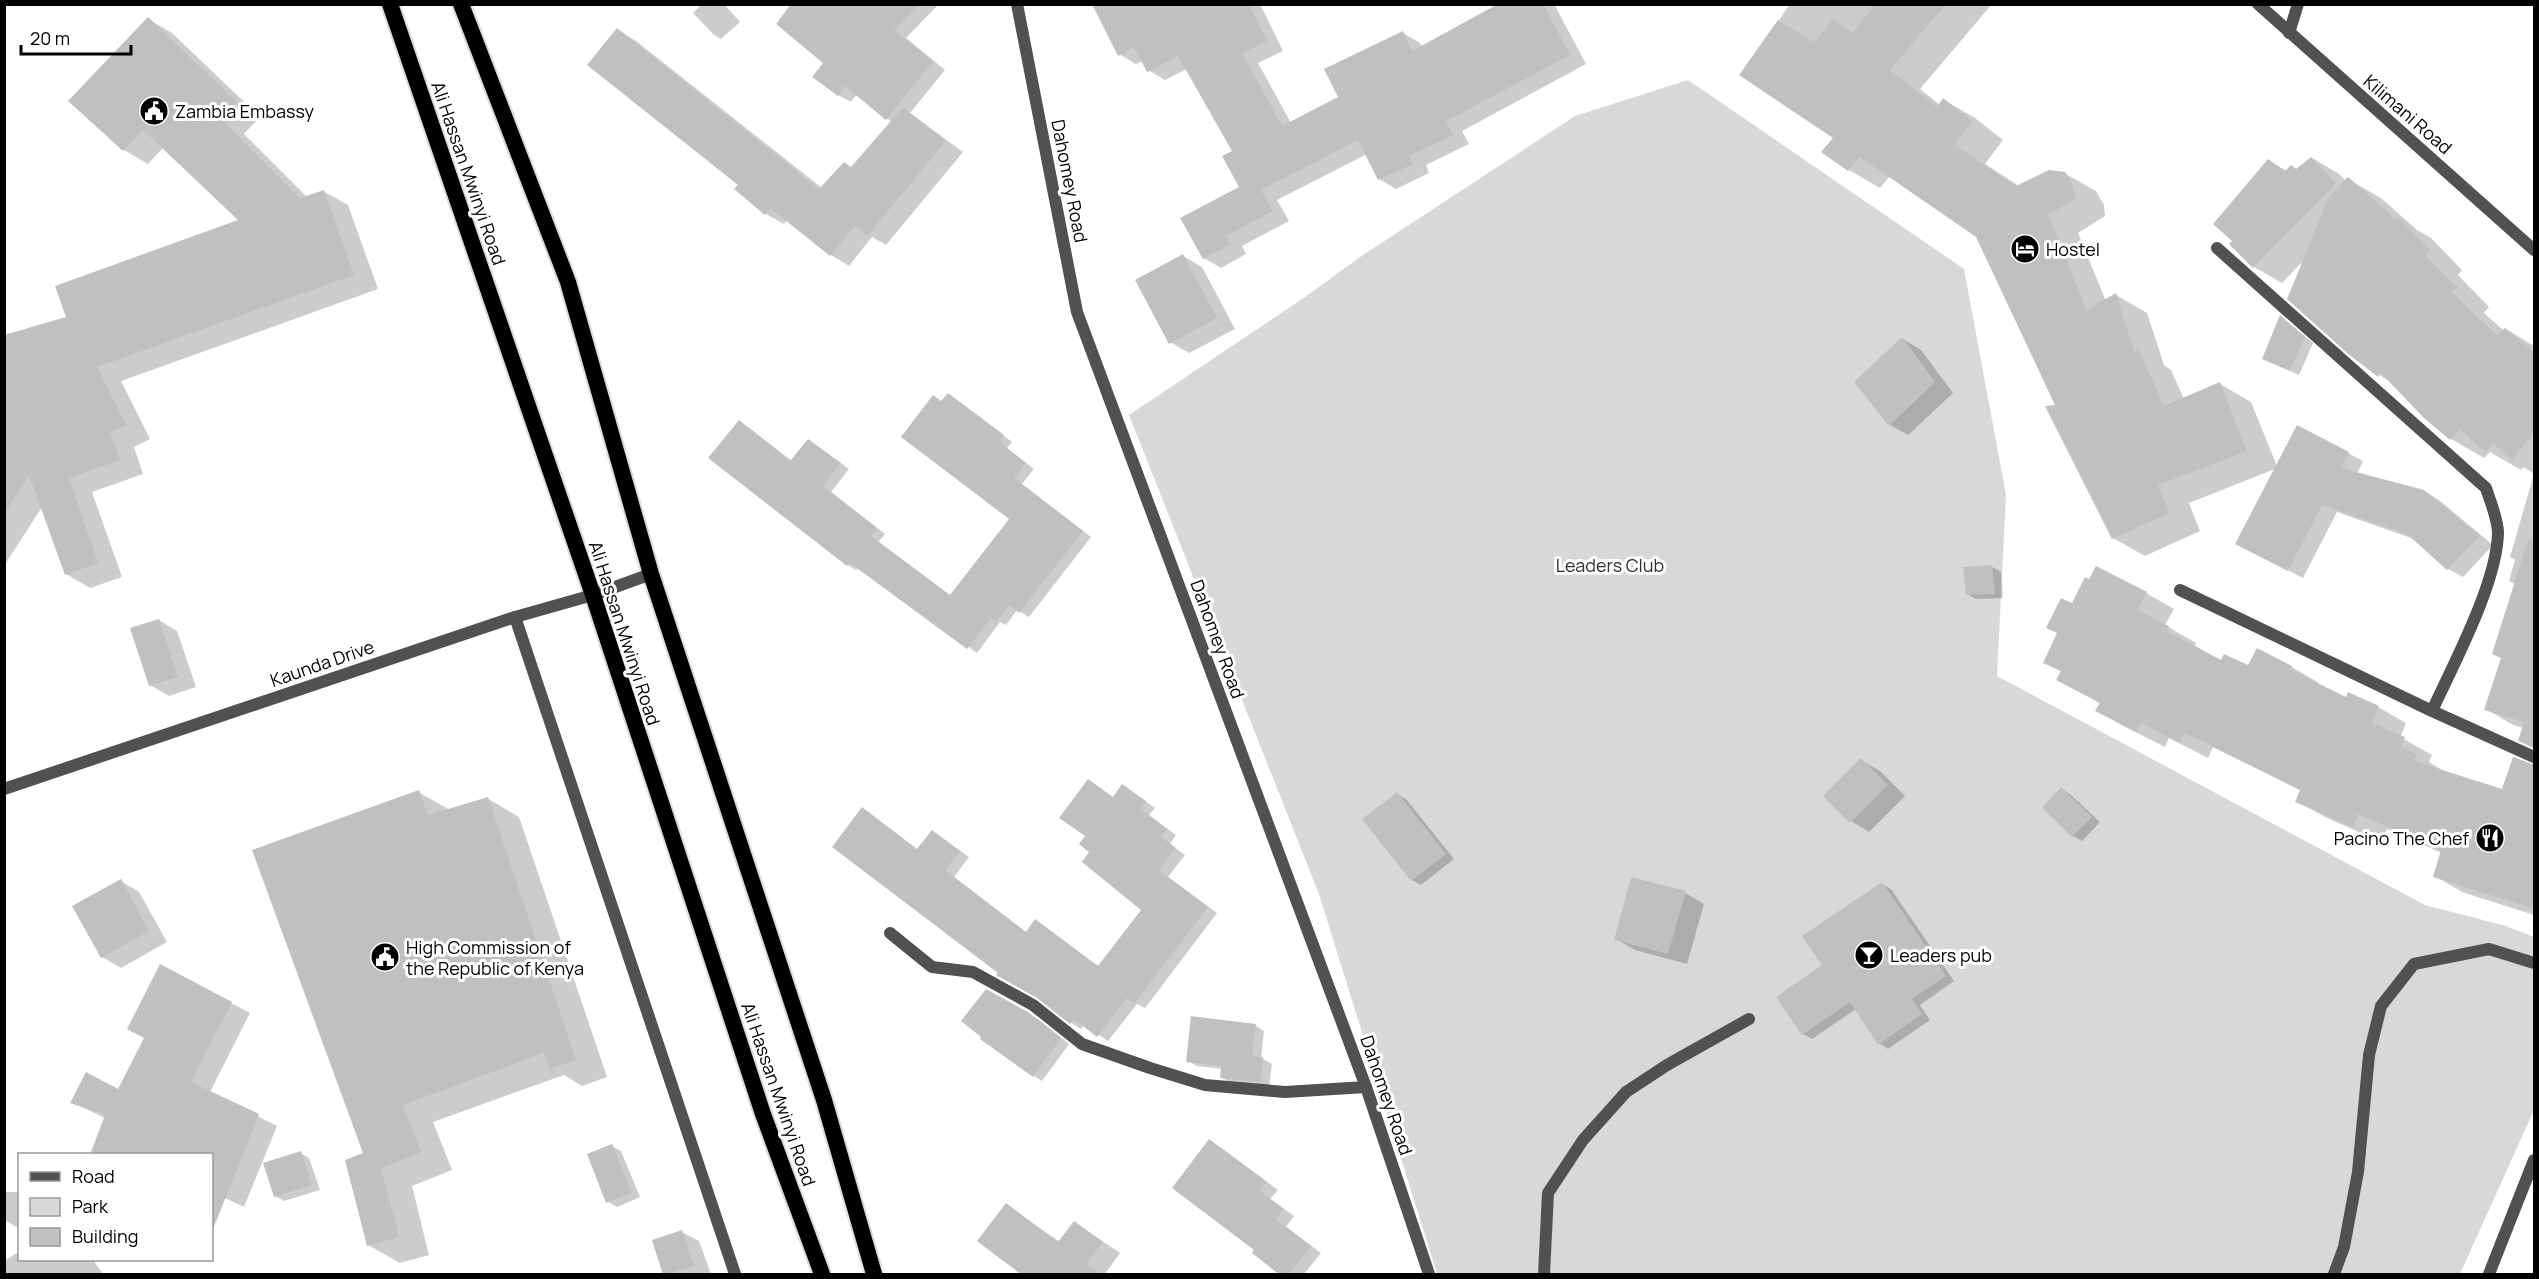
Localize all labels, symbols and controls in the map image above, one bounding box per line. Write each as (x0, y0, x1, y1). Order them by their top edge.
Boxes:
scale bar (21, 18, 130, 56)
text: 20 m (30, 26, 70, 50)
street label: Kilimani Road (2359, 69, 2457, 159)
street label: Ali Hassan Mwinyi Road (426, 78, 512, 268)
public building icon: Zambia Embassy (138, 95, 170, 127)
place label: Zambia Embassy (175, 99, 314, 123)
street label: Dahomey Road (1046, 117, 1094, 245)
hotel icon: Hostel (2009, 233, 2041, 265)
place label: Hostel (2046, 237, 2100, 261)
street label: Ali Hassan Mwinyi Road (584, 538, 666, 728)
park label: Leaders Club (1556, 553, 1664, 577)
street label: Dahomey Road (1185, 576, 1251, 702)
street label: Kaunda Drive (267, 634, 377, 692)
restaurant icon: Pacino The Chef (2474, 822, 2506, 854)
place label: Pacino The Chef (2334, 826, 2470, 850)
place label: High Commission of the Republic of Kenya (406, 935, 584, 980)
bar icon: Leaders pub (1853, 939, 1885, 971)
public building icon: High Commission of the Republic of Kenya (369, 941, 401, 973)
place label: Leaders pub (1890, 943, 1992, 967)
street label: Ali Hassan Mwinyi Road (736, 999, 822, 1189)
street label: Dahomey Road (1355, 1032, 1419, 1158)
legend (18, 1153, 213, 1261)
text: Road (72, 1164, 115, 1188)
text: Park (72, 1194, 109, 1218)
text: Building (72, 1224, 138, 1248)

